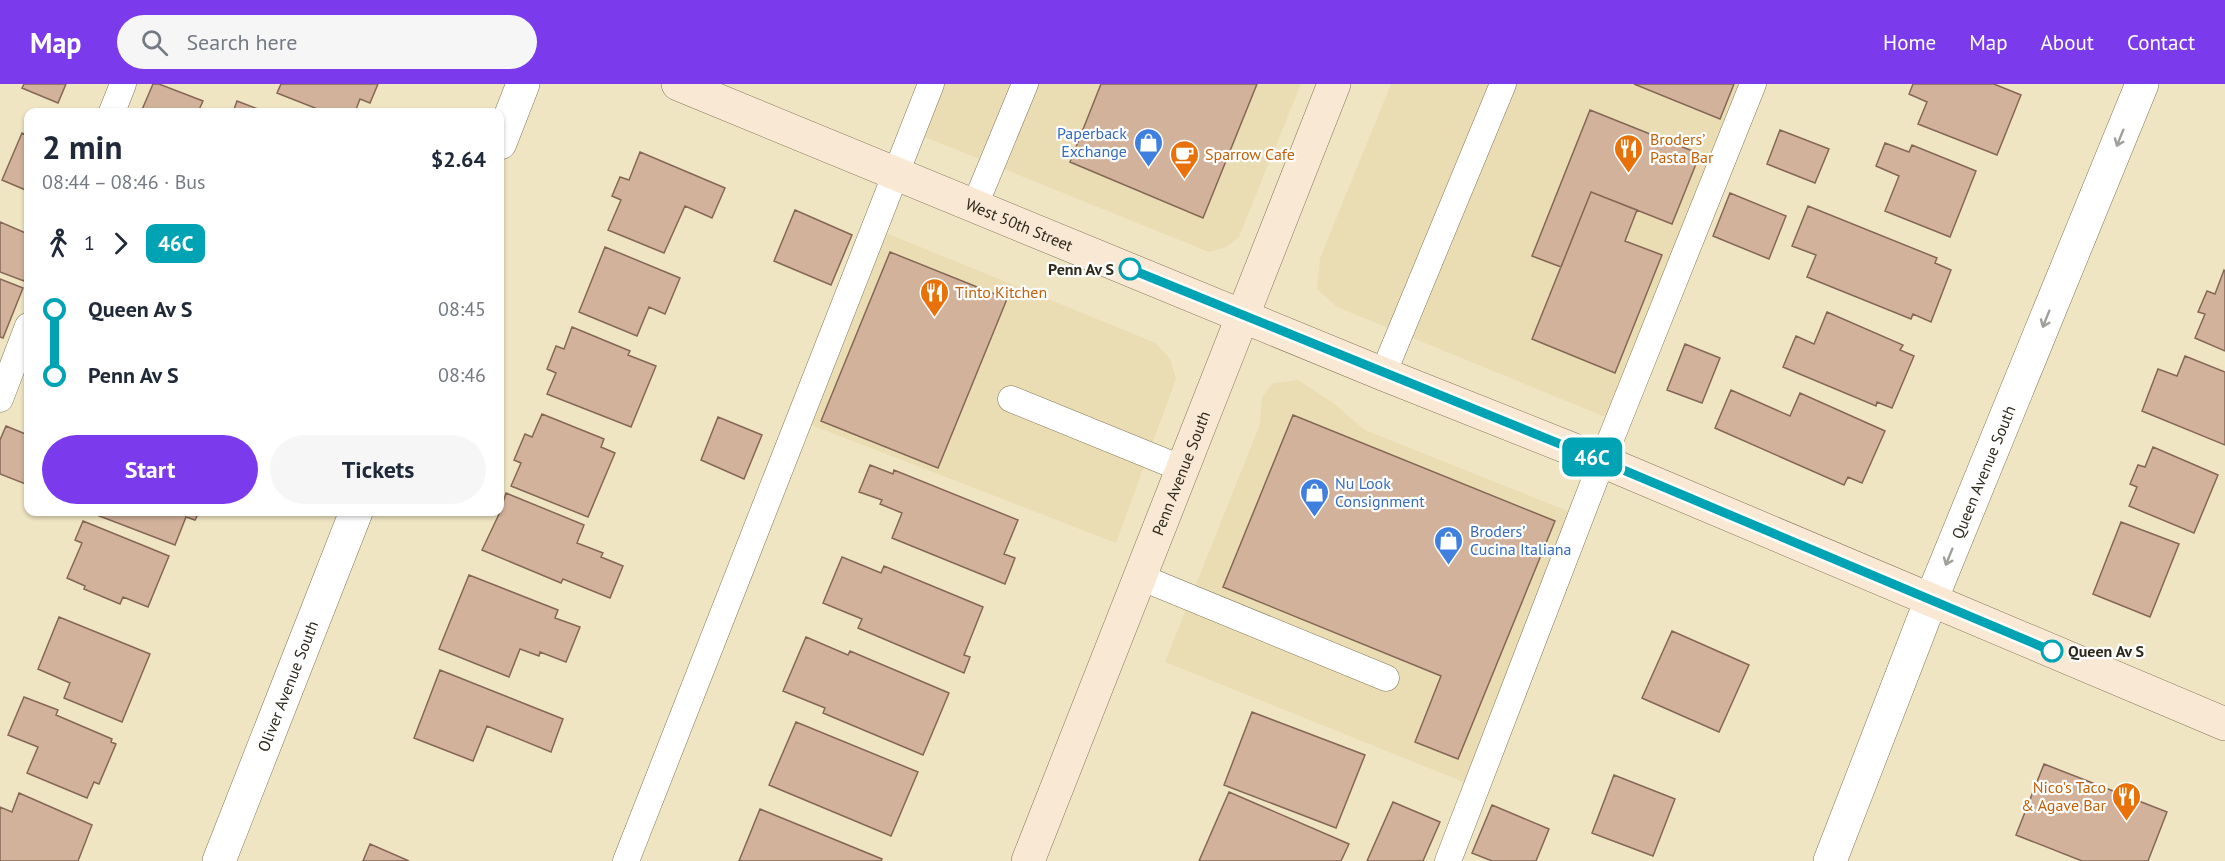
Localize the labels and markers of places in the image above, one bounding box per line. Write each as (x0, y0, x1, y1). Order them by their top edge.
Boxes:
place label: Paperback Exchange (1057, 123, 1127, 161)
shop icon: Paperback Exchange (1132, 126, 1164, 168)
place label: Broders’ Pasta Bar (1650, 129, 1714, 167)
restaurant icon: Broders’ Pasta Bar (1613, 132, 1645, 174)
cafe icon: Sparrow Cafe (1168, 138, 1200, 180)
place label: Sparrow Cafe (1205, 144, 1295, 164)
marker: Penn Av S (1119, 258, 1141, 280)
place label: Penn Av S (1048, 259, 1114, 279)
restaurant icon: Tinto Kitchen (918, 276, 950, 318)
place label: Tinto Kitchen (955, 282, 1047, 302)
place label: Nu Look Consignment (1335, 473, 1425, 511)
shop icon: Nu Look Consignment (1298, 476, 1330, 518)
place label: Broders’ Cucina Italiana (1470, 521, 1572, 559)
shop icon: Broders’ Cucina Italiana (1433, 524, 1465, 566)
marker: Queen Av S (2041, 640, 2063, 662)
place label: Queen Av S (2068, 641, 2144, 661)
place label: Nico's Taco & Agave Bar (2021, 777, 2107, 815)
restaurant icon: Nico's Taco & Agave Bar (2111, 780, 2143, 822)

